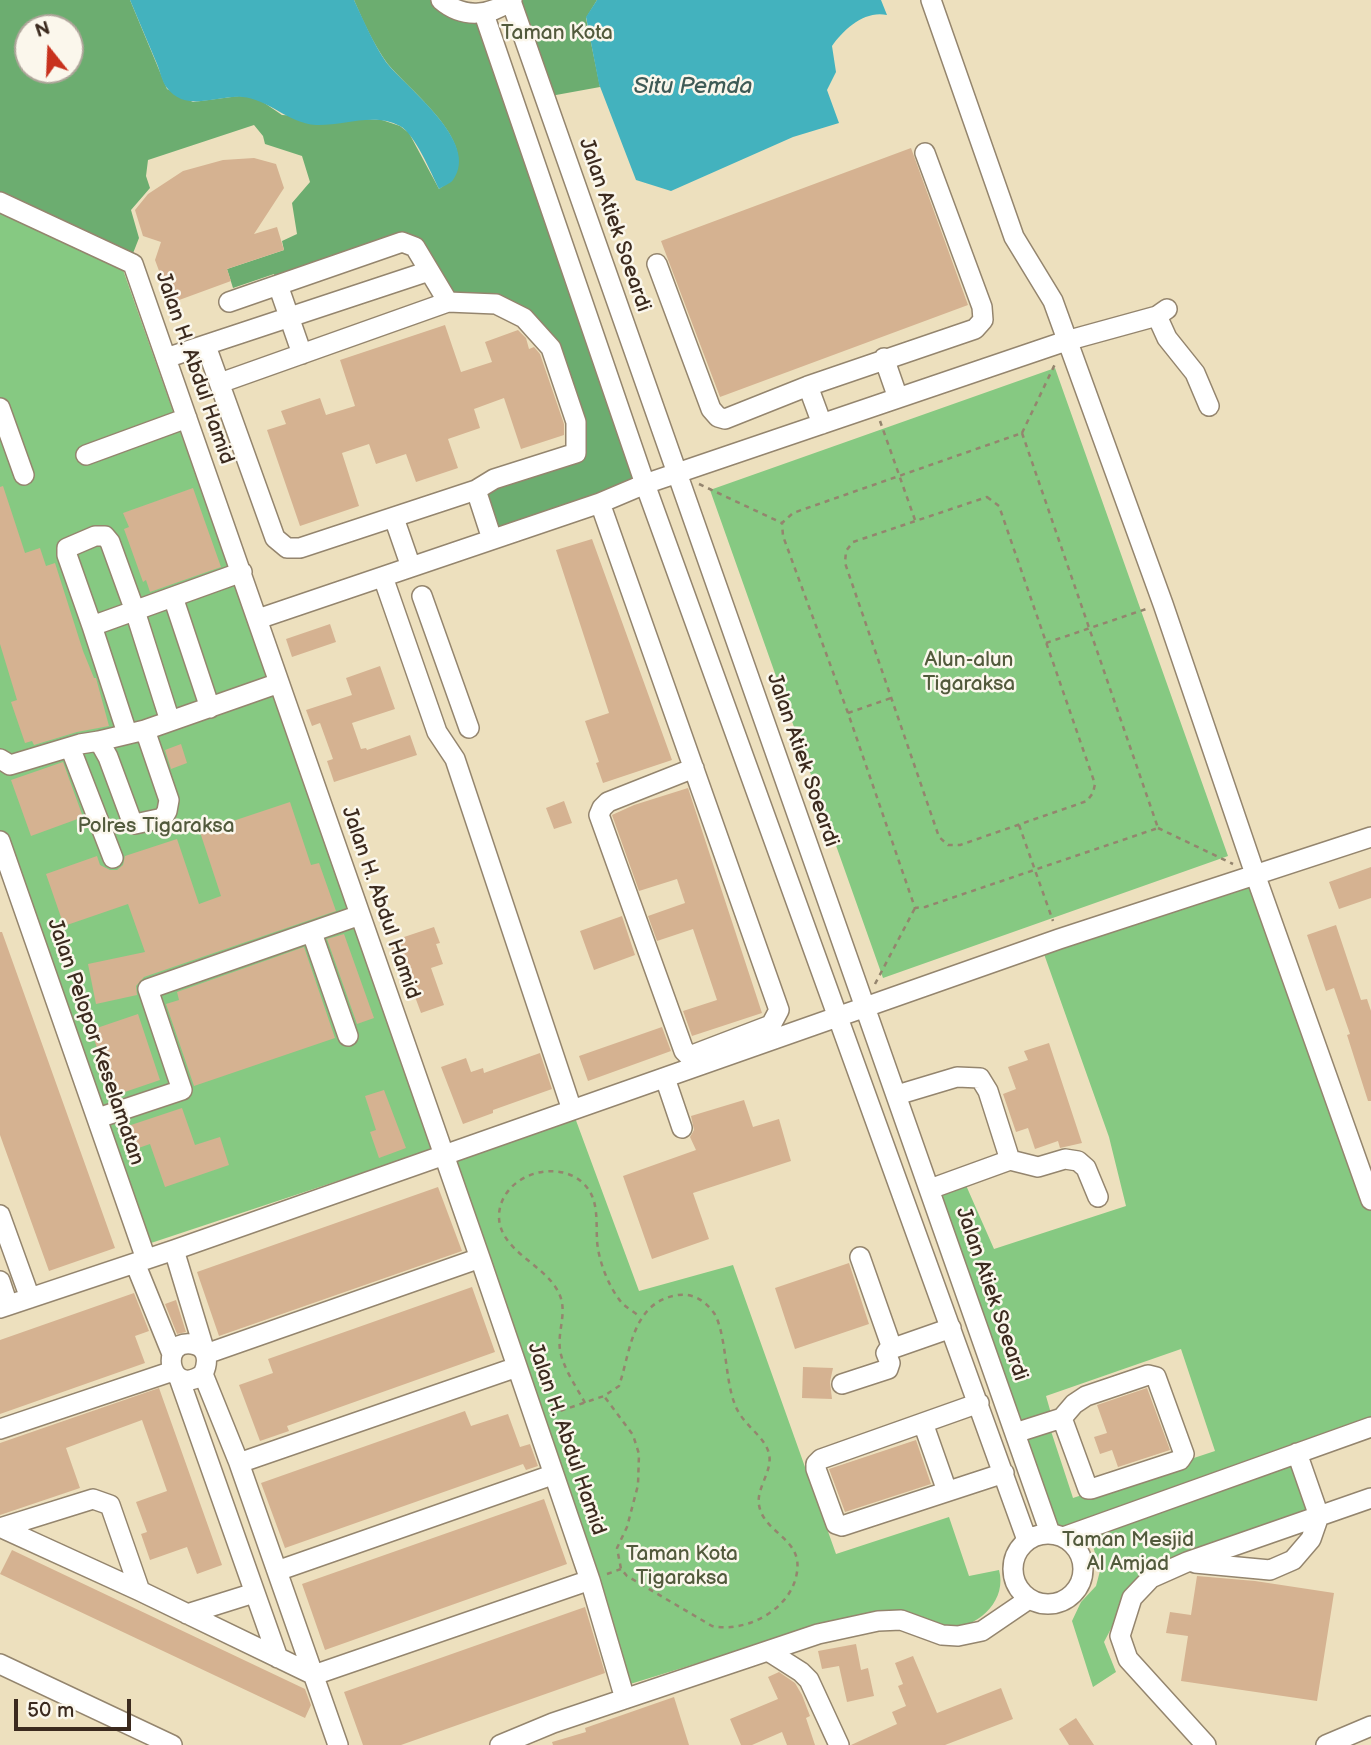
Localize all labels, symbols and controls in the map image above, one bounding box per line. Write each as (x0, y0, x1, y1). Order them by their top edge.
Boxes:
north arrow (14, 14, 84, 84)
text: N (33, 17, 53, 44)
park label: Taman Kota (501, 21, 613, 47)
water label: Situ Pemda (634, 73, 752, 101)
street label: Jalan Atiek Soeardi (572, 135, 656, 315)
street label: Jalan H. Abdul Hamid (149, 269, 239, 467)
park label: Alun-alun Tigaraksa (923, 648, 1015, 698)
street label: Jalan Atiek Soeardi (760, 670, 844, 850)
street label: Jalan H. Abdul Hamid (335, 804, 425, 1002)
park label: Polres Tigaraksa (77, 814, 235, 840)
street label: Jalan Pelopor Keselamatan (41, 916, 149, 1168)
street label: Jalan Atiek Soeardi (949, 1204, 1033, 1384)
street label: Jalan H. Abdul Hamid (521, 1340, 611, 1538)
park label: Taman Mesjid Al Amjad (1062, 1528, 1194, 1578)
park label: Taman Kota Tigaraksa (626, 1542, 738, 1592)
scale bar (18, 1686, 135, 1730)
text: 50 m (27, 1698, 74, 1723)

